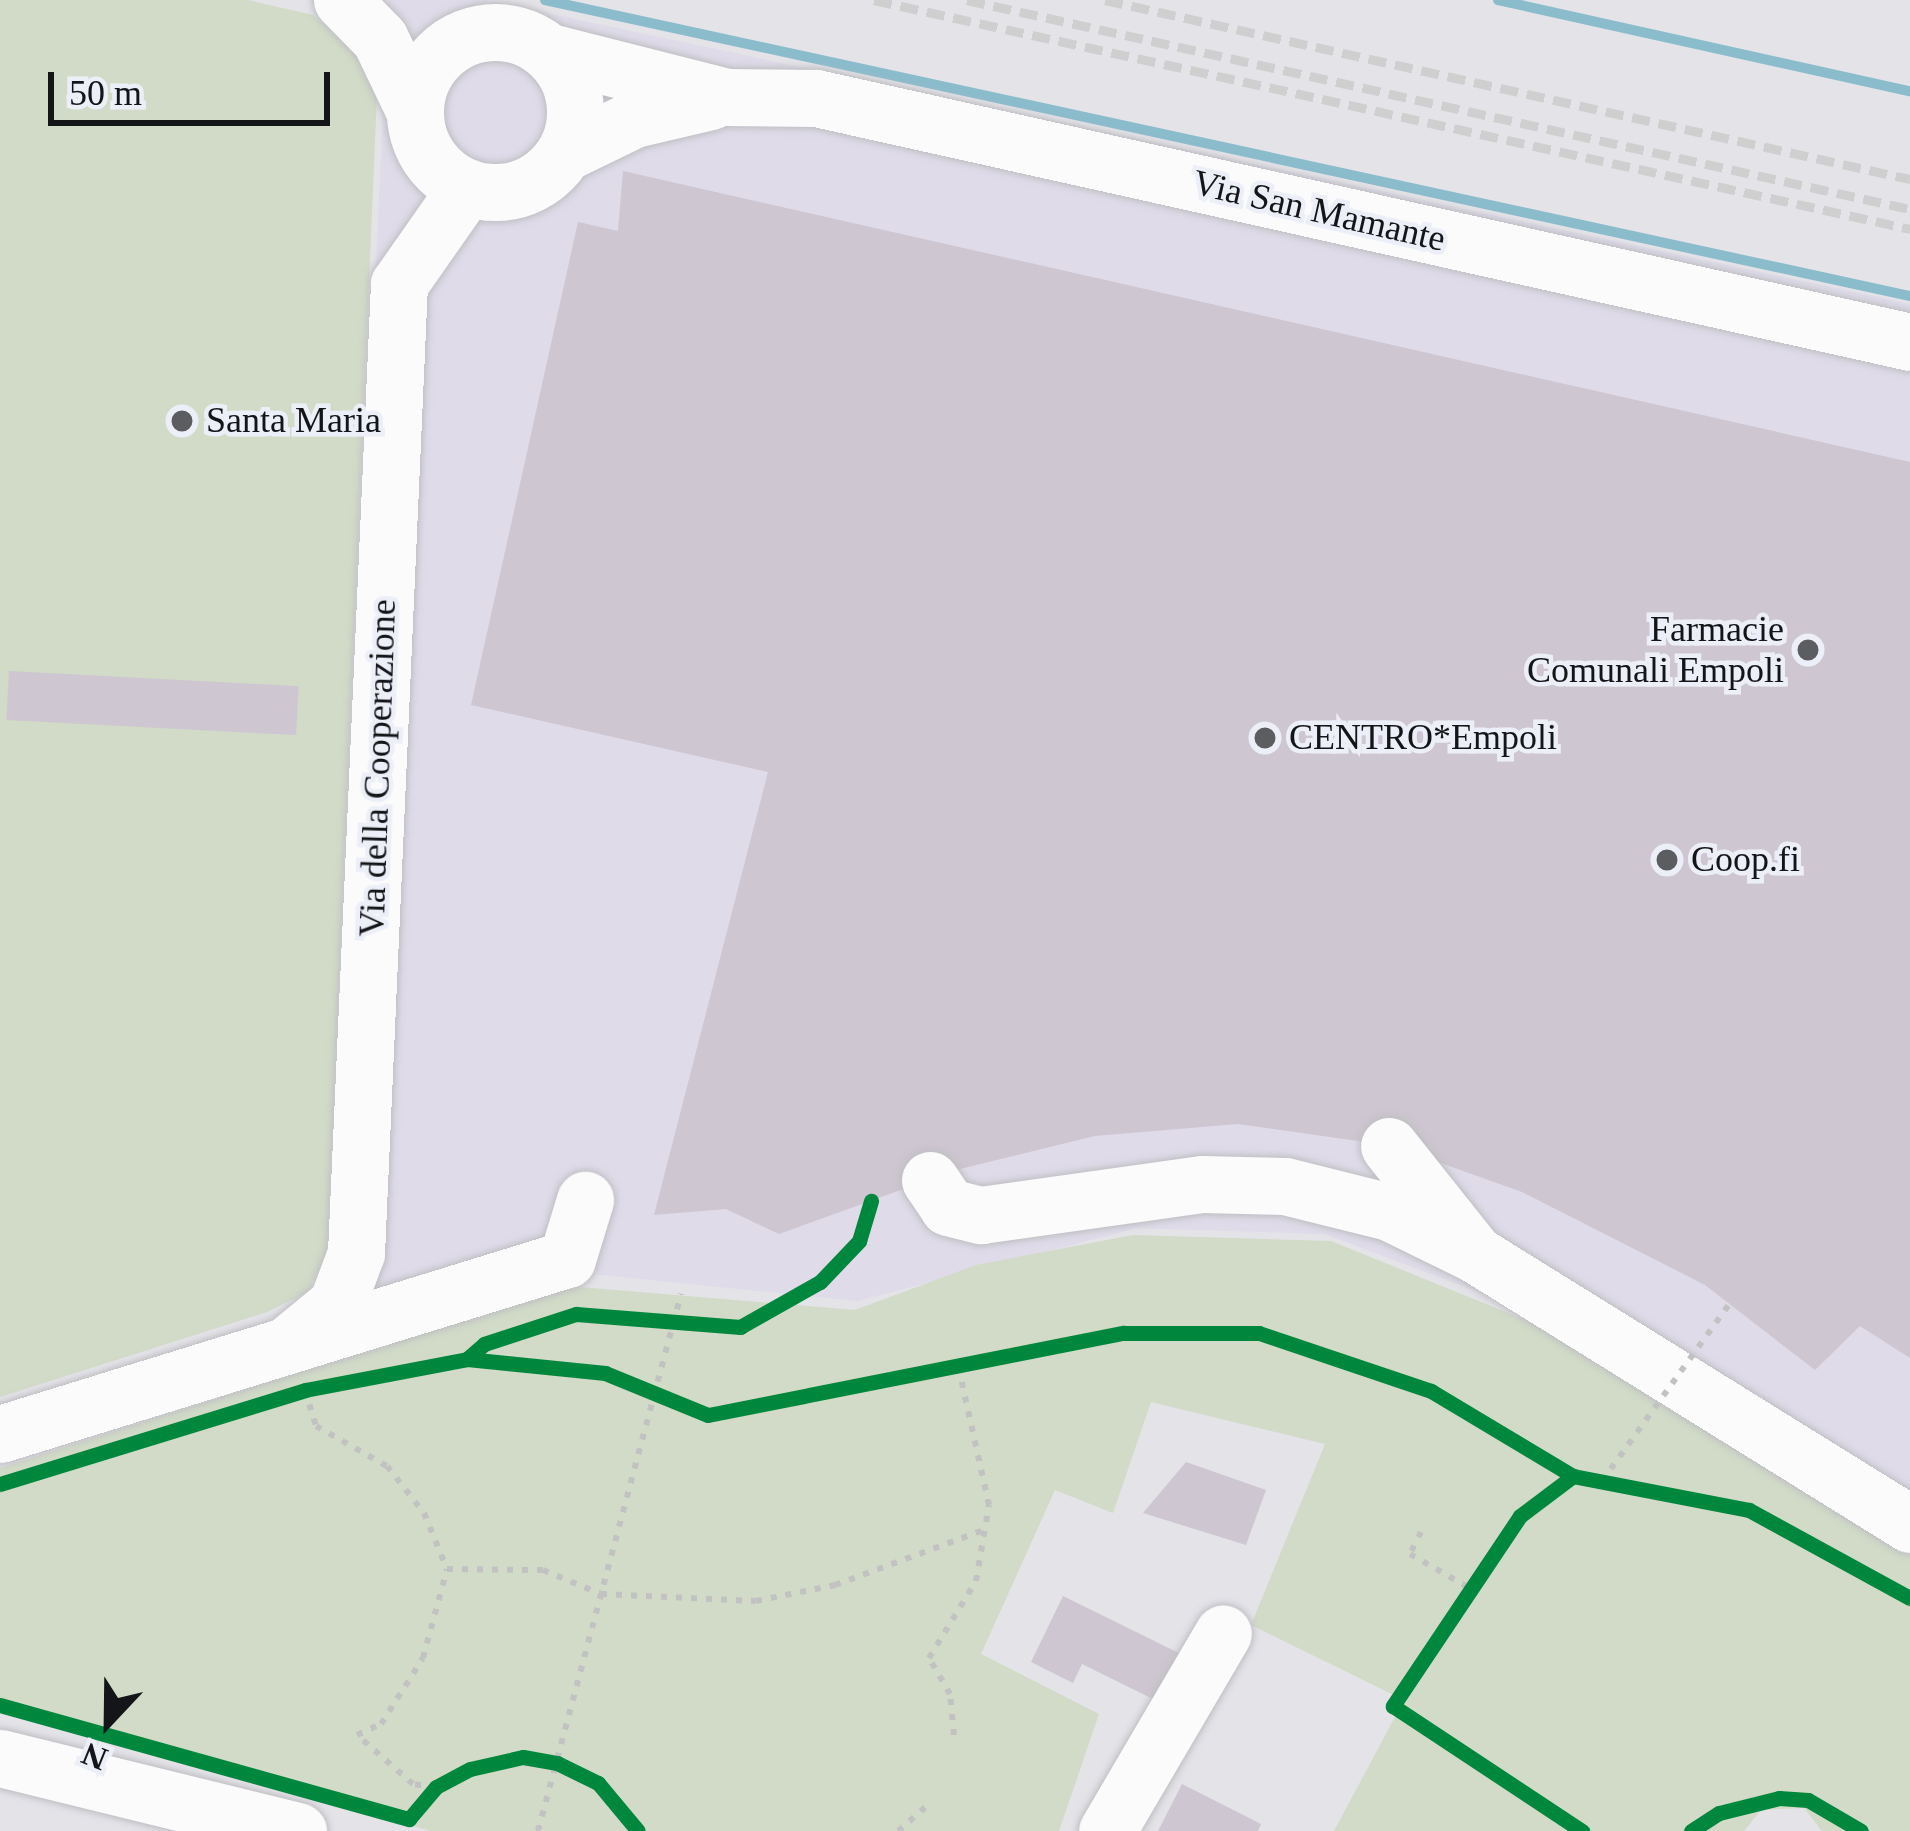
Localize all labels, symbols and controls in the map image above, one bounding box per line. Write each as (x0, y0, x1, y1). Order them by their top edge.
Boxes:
scale bar (54, 48, 336, 122)
text: 50 m (69, 73, 142, 113)
street label: Via San Mamante (1189, 161, 1449, 261)
place label: Santa Maria (206, 399, 381, 443)
marker: Santa Maria (169, 408, 195, 434)
street label: Via della Cooperazione (351, 599, 405, 937)
place label: Farmacie Comunali Empoli (1527, 607, 1784, 692)
marker: Farmacie Comunali Empoli (1795, 637, 1821, 663)
place label: CENTRO*Empoli (1289, 716, 1557, 760)
marker: CENTRO*Empoli (1252, 725, 1278, 751)
place label: Coop.fi (1691, 838, 1800, 882)
marker: Coop.fi (1654, 847, 1680, 873)
north arrow (48, 1663, 168, 1783)
text: N (77, 1735, 112, 1778)

